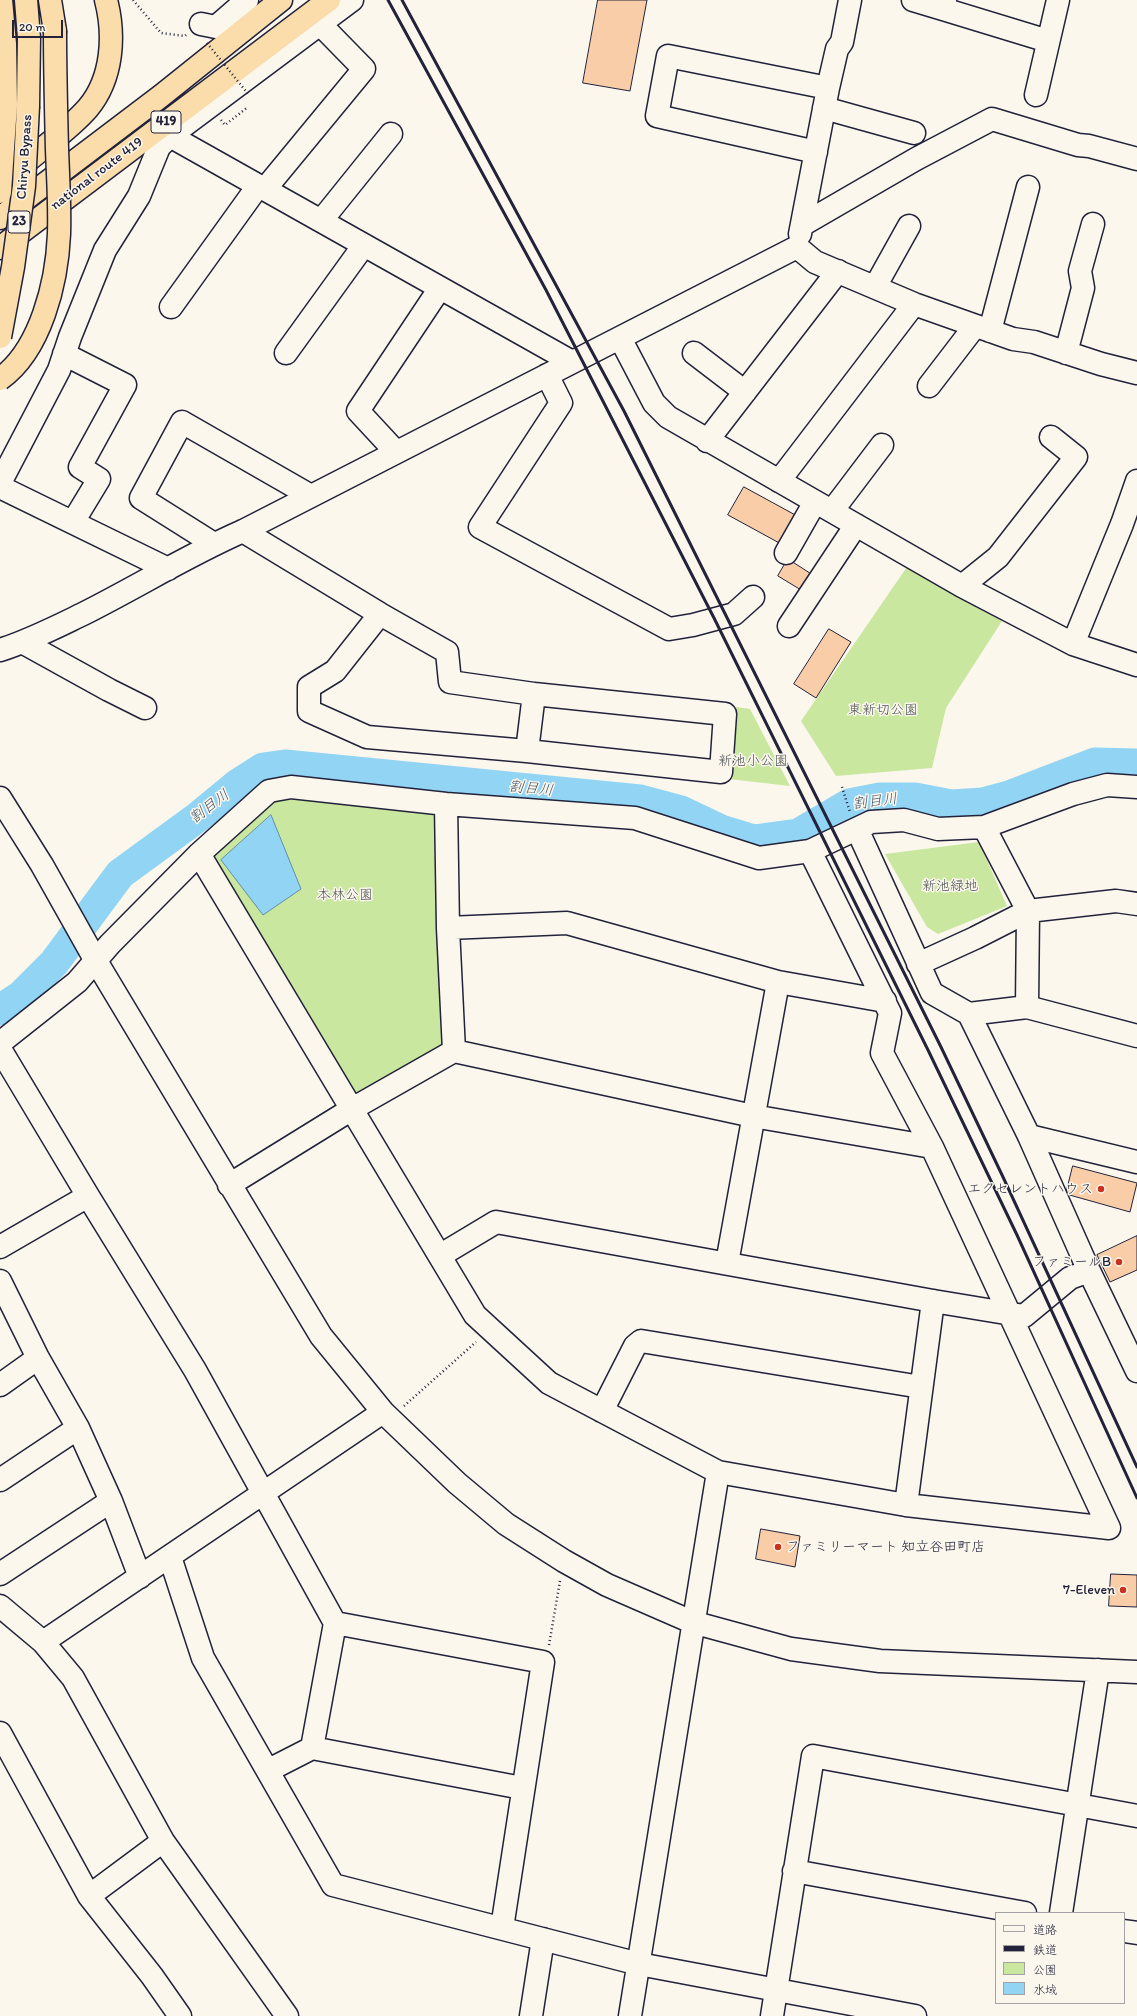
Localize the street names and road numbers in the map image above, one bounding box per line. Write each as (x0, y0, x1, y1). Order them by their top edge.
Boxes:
road number: 419 (151, 111, 181, 133)
street label: Chiryu Bypass (14, 114, 36, 200)
street label: national route 419 (48, 134, 146, 214)
road number: 23 (8, 211, 30, 233)

